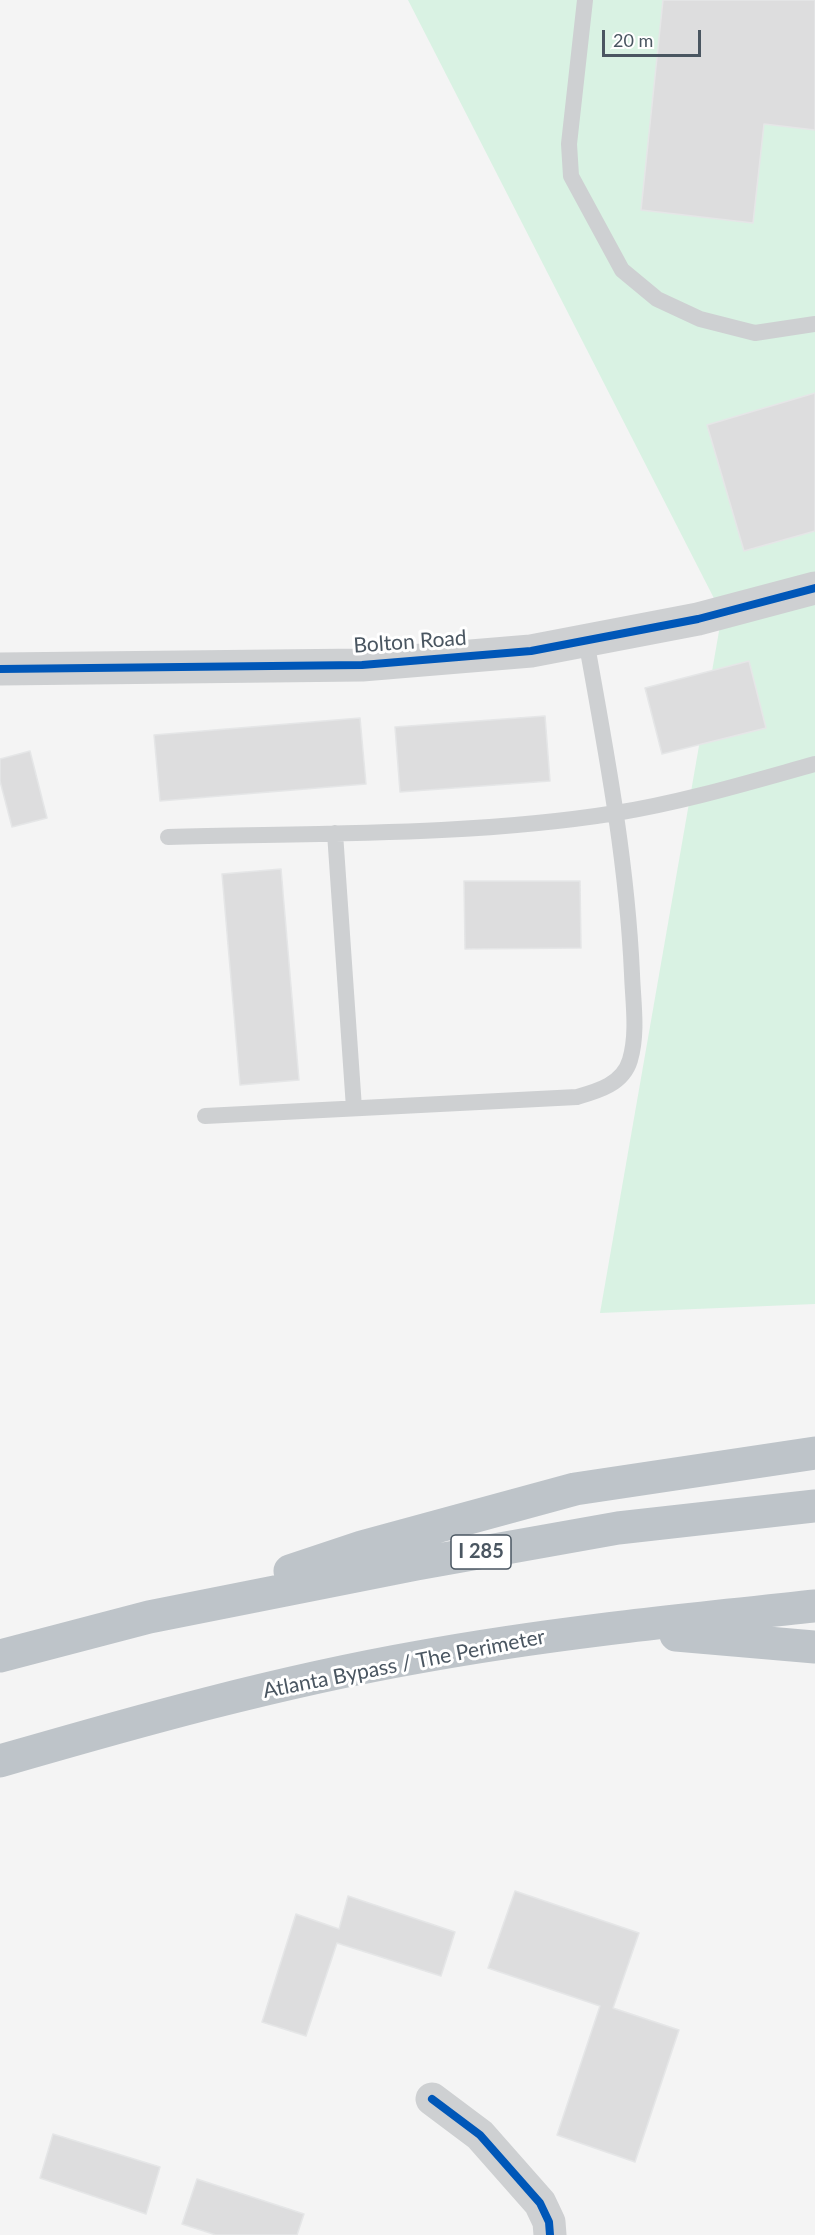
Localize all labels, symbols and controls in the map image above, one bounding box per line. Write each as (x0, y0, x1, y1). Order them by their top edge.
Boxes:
scale bar (605, 18, 704, 56)
text: 20 m (613, 29, 653, 51)
street label: Bolton Road (353, 625, 467, 659)
road number: I 285 (451, 1535, 511, 1569)
street label: Atlanta Bypass / The Perimeter (261, 1624, 547, 1704)

